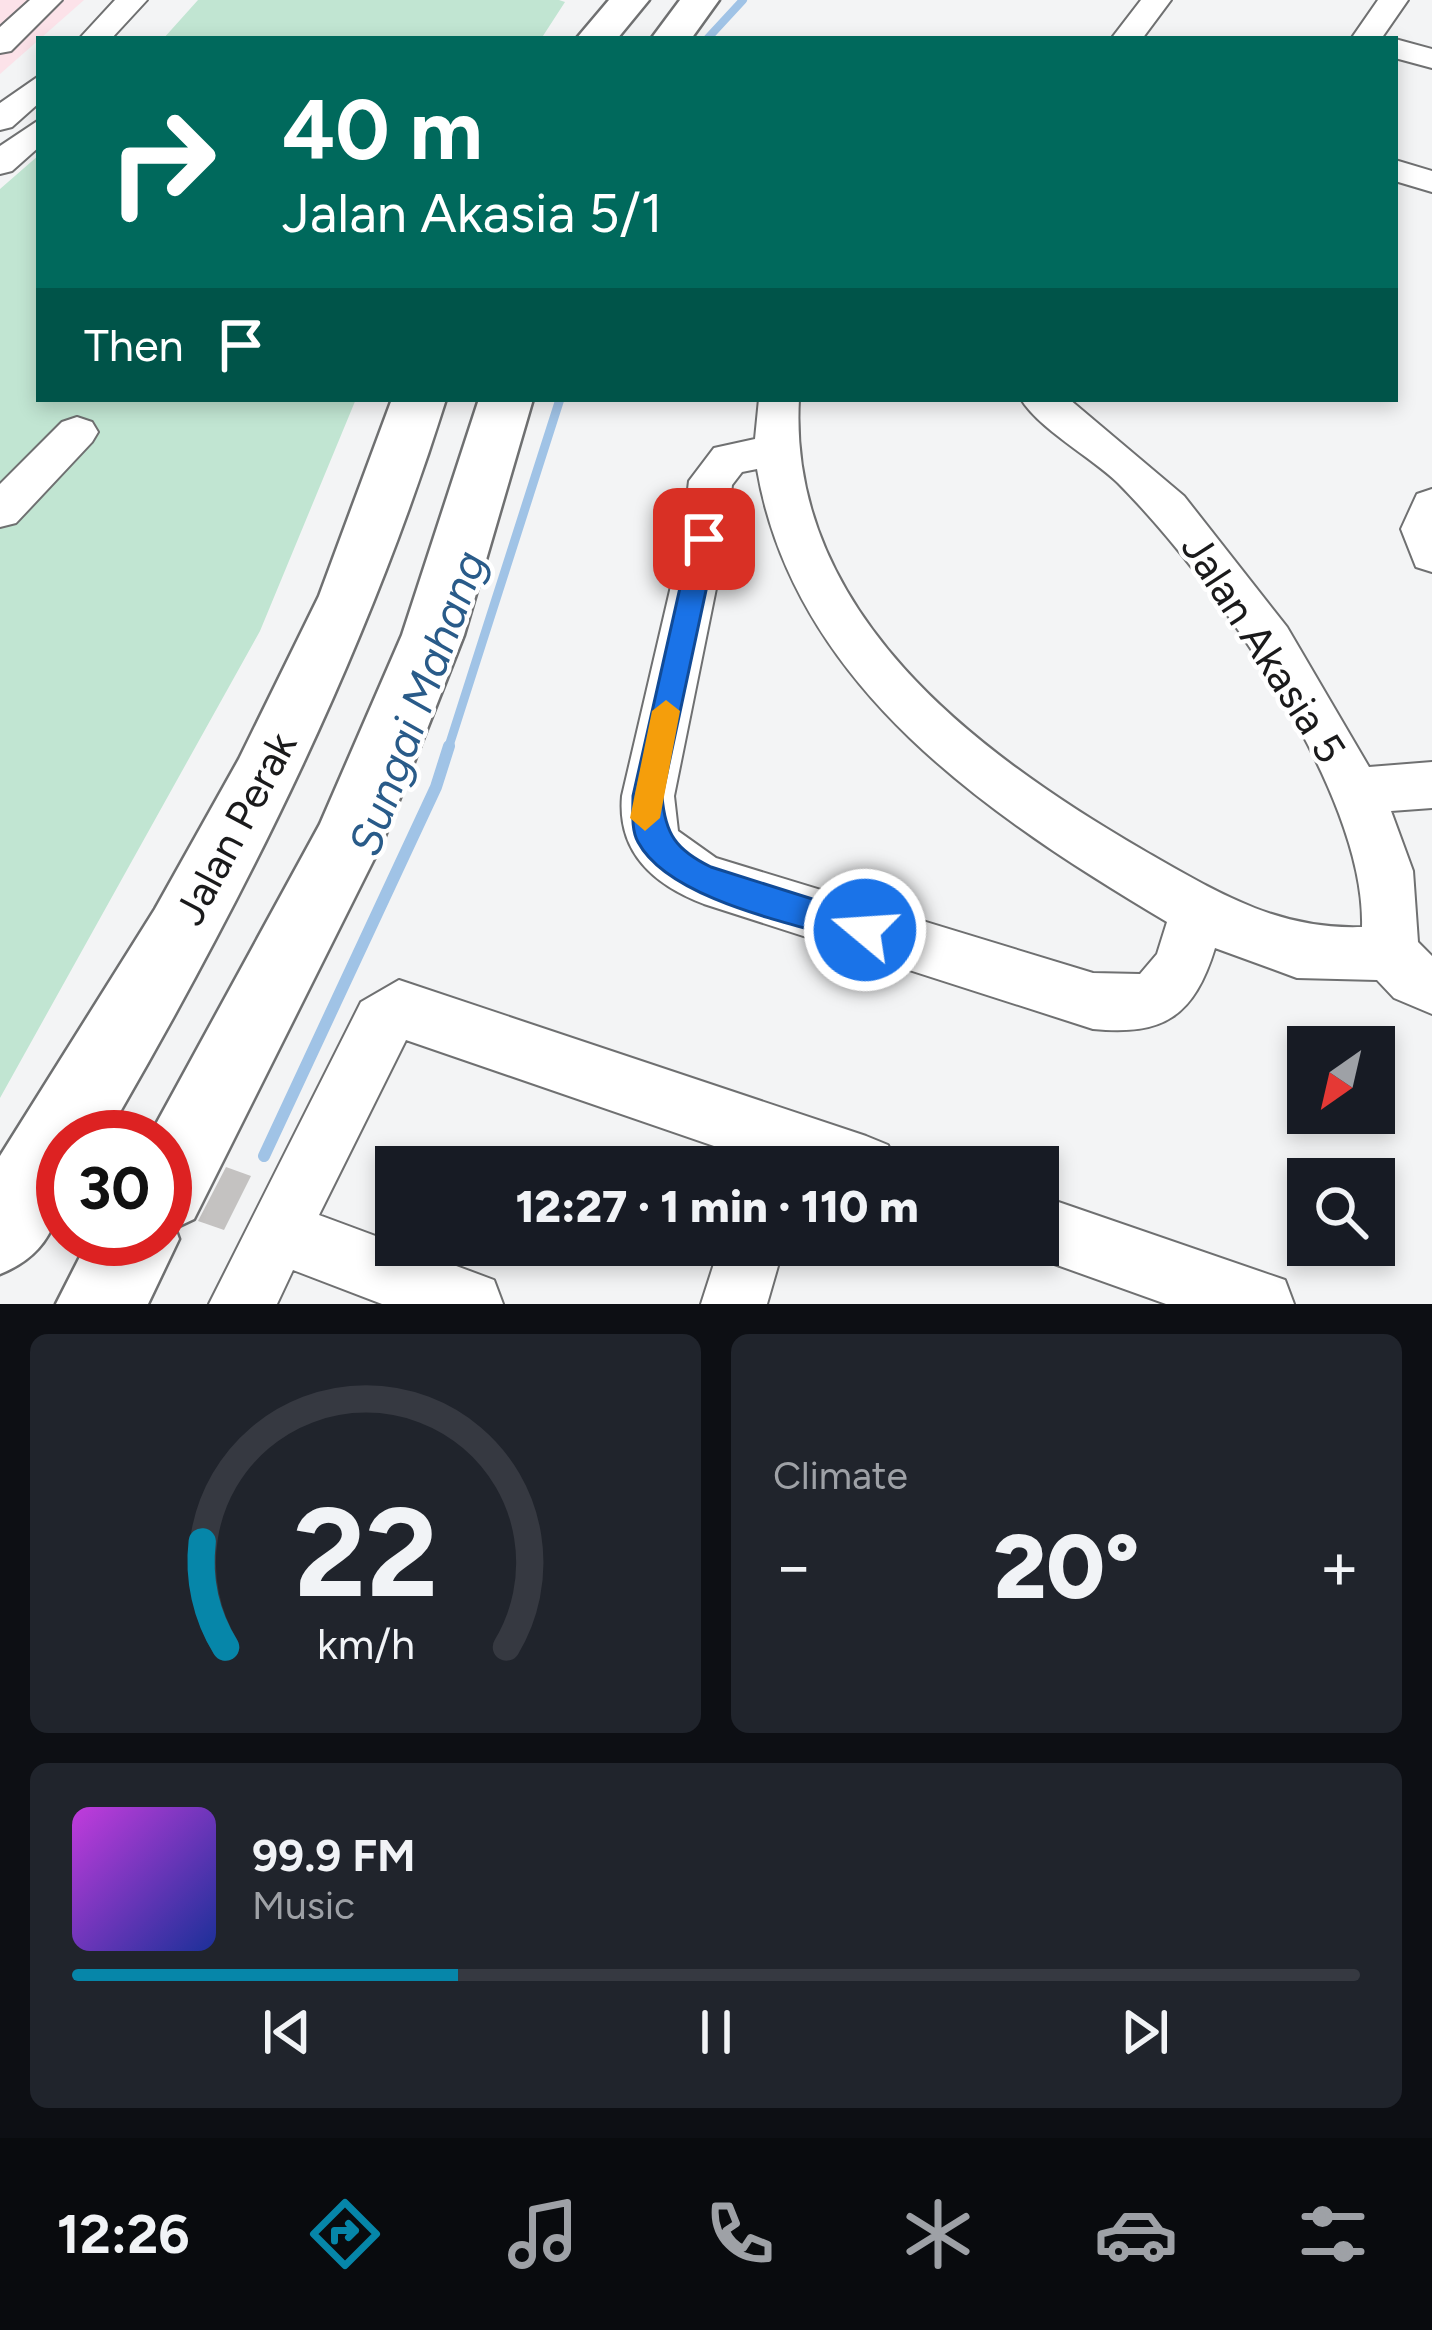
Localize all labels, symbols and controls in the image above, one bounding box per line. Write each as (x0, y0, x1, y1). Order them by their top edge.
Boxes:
text: 40 m (282, 79, 483, 180)
icon: right (84, 84, 240, 240)
text: Jalan Akasia 5/1 (282, 181, 663, 246)
icon: arrive (208, 312, 274, 378)
text: Then (84, 318, 184, 372)
pin (653, 488, 755, 590)
icon: arrive (671, 506, 737, 572)
street label: Jalan Akasia 5 (1171, 524, 1356, 772)
water label: Sungai Mahang (337, 544, 497, 862)
street label: Jalan Perak (164, 723, 308, 933)
position arrow (802, 867, 928, 993)
north arrow (1287, 1026, 1395, 1134)
map controls (1287, 1026, 1395, 1266)
speed limit sign: 30 (36, 1110, 192, 1266)
button: search (1287, 1158, 1395, 1266)
text: 12:27 · 1 min · 110 m (515, 1179, 919, 1233)
text: Climate (773, 1452, 908, 1499)
text: 22 (293, 1477, 438, 1627)
text: 20° (993, 1512, 1140, 1621)
text: − (773, 1526, 814, 1606)
text: + (1319, 1526, 1360, 1606)
text: km/h (317, 1617, 414, 1669)
text: 99.9 FM (252, 1828, 416, 1882)
text: Music (252, 1882, 355, 1929)
icon: previous (254, 1999, 320, 2065)
icon: pause (683, 1999, 749, 2065)
icon: next (1112, 1999, 1178, 2065)
icon: directions (303, 2192, 387, 2276)
icon: music (501, 2192, 585, 2276)
icon: phone (698, 2192, 782, 2276)
icon: climate (896, 2192, 980, 2276)
icon: car (1094, 2192, 1178, 2276)
icon: filters (1291, 2192, 1375, 2276)
text: 12:26 (57, 2202, 190, 2267)

